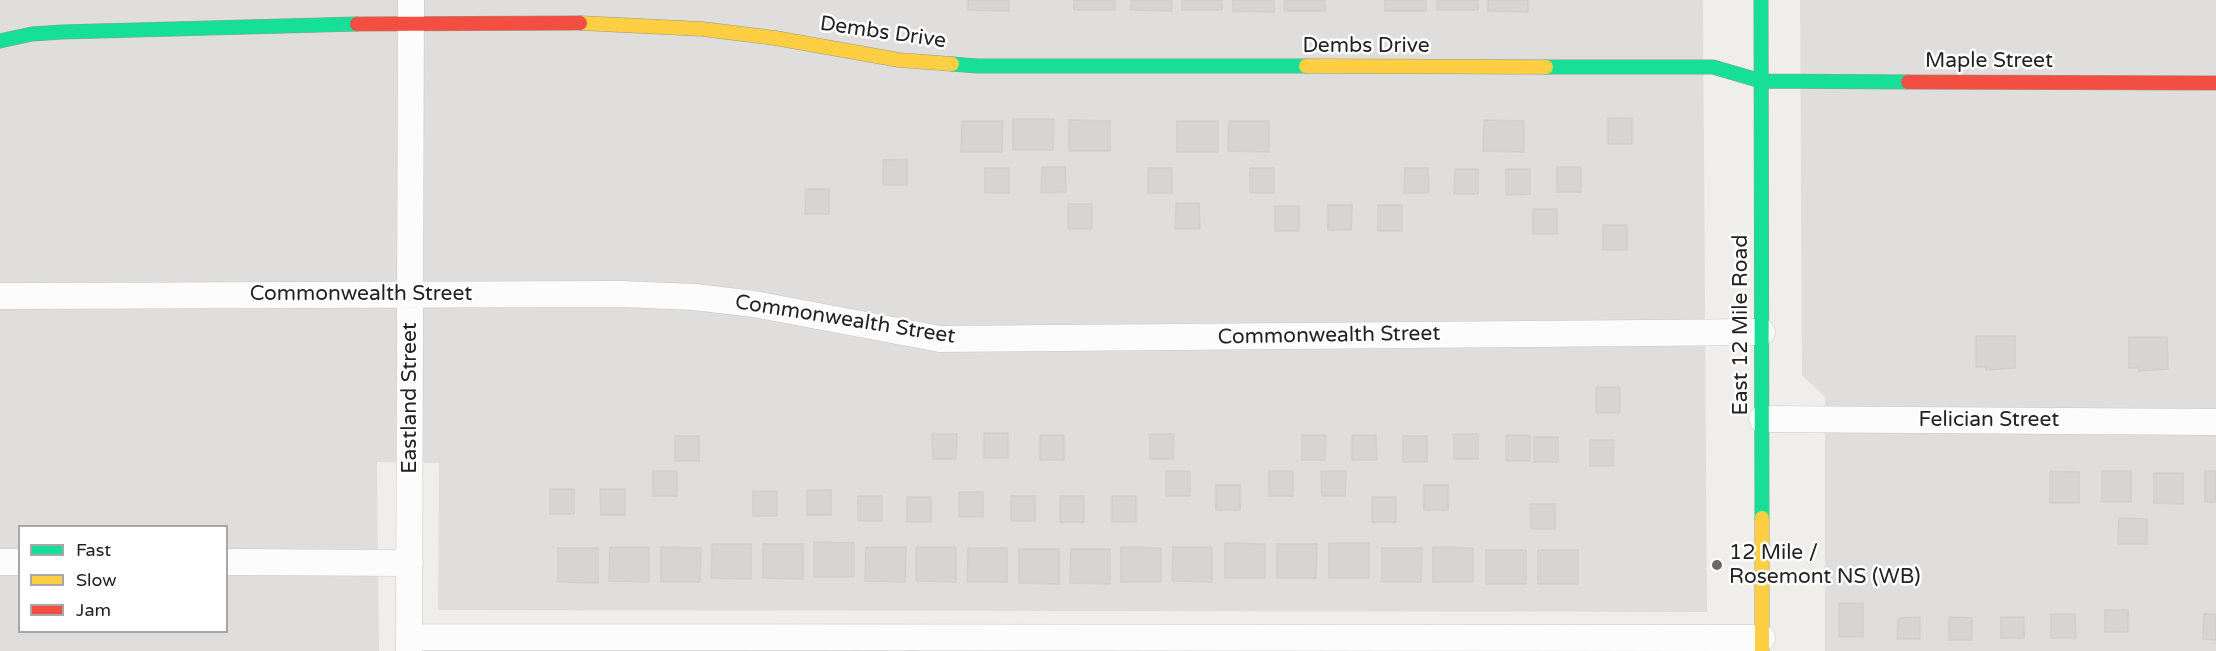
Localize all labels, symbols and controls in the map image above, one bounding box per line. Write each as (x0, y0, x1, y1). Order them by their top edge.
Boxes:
street label: Dembs Drive (818, 12, 948, 54)
street label: Dembs Drive (1302, 33, 1430, 59)
street label: Maple Street (1925, 48, 2053, 74)
street label: East 12 Mile Road (1728, 234, 1754, 416)
street label: Commonwealth Street (250, 281, 472, 307)
street label: Commonwealth Street (733, 290, 957, 350)
street label: Commonwealth Street (1217, 321, 1441, 351)
street label: Eastland Street (397, 322, 423, 474)
street label: Felician Street (1919, 407, 2059, 433)
legend (18, 525, 228, 633)
text: Fast (76, 539, 111, 561)
place label: 12 Mile / Rosemont NS (WB) (1729, 540, 1921, 590)
marker: 12 Mile / Rosemont NS (WB) (1710, 558, 1724, 572)
text: Slow (76, 569, 117, 591)
text: Jam (76, 599, 111, 621)

